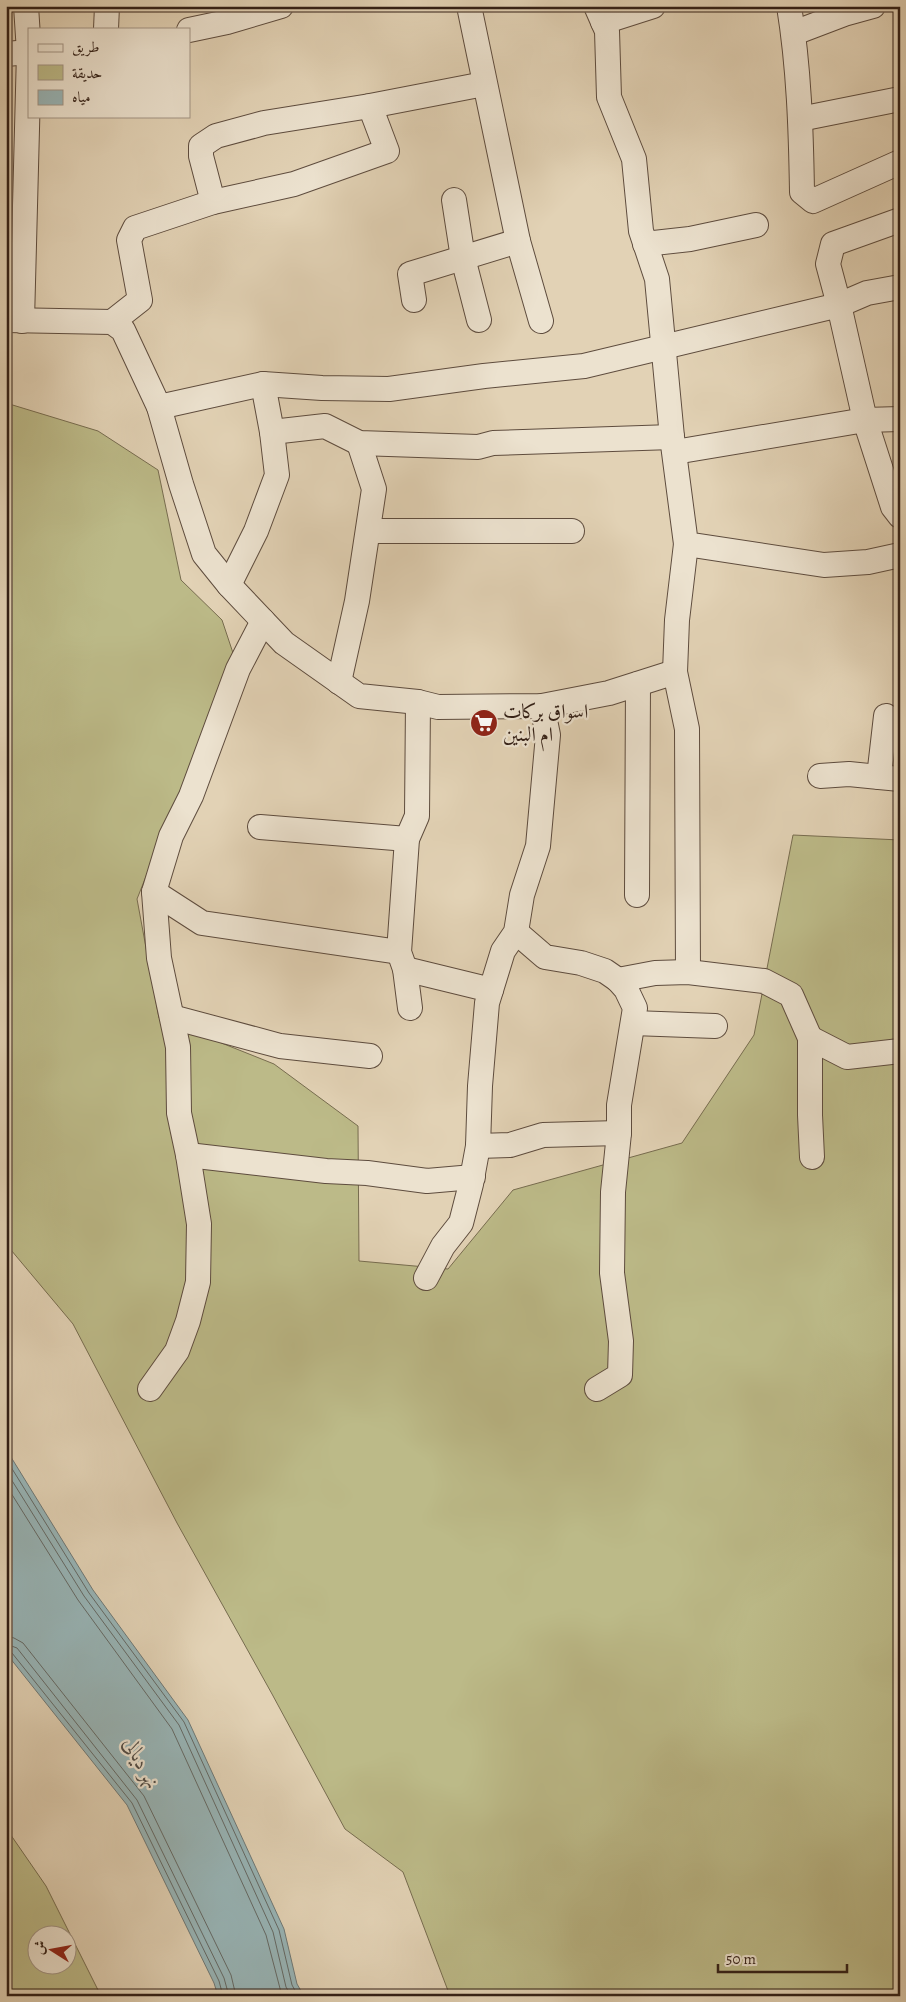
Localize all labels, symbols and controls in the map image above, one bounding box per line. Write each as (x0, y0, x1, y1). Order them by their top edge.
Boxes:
legend (28, 28, 190, 118)
text: طريق (72, 37, 99, 57)
text: حديقة (72, 63, 102, 83)
text: مياه (72, 87, 90, 107)
place label: اسواق بركات ام البنين (503, 698, 588, 752)
supermarket icon: اسواق بركات ام البنين (469, 708, 499, 738)
water label: نهر ديالى (117, 1732, 167, 1794)
north arrow (28, 1924, 78, 1974)
text: ش (29, 1939, 50, 1956)
scale bar (718, 1942, 847, 1974)
text: 50 m (726, 1949, 756, 1969)

